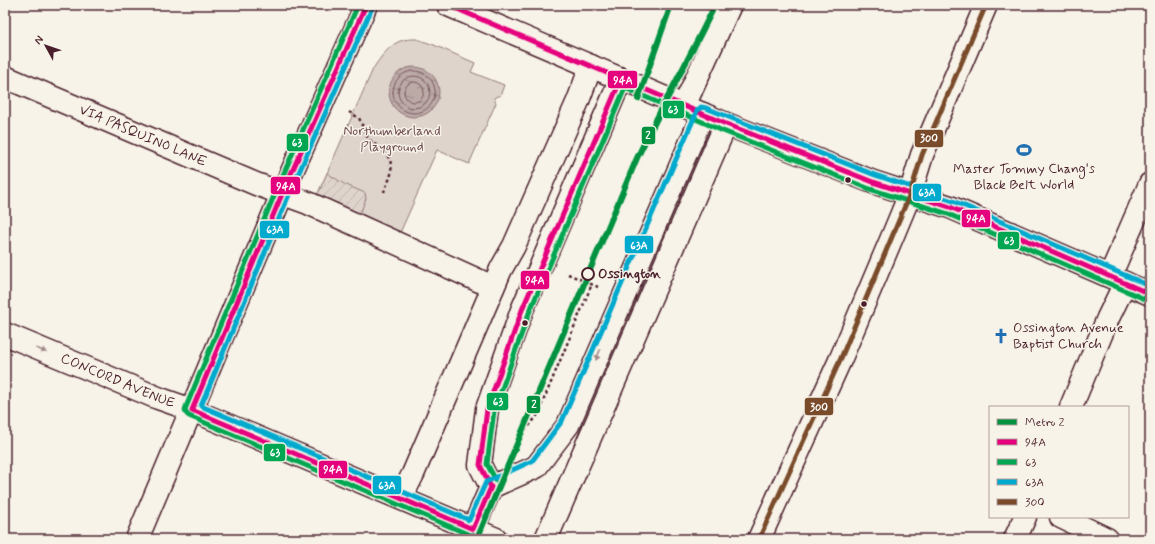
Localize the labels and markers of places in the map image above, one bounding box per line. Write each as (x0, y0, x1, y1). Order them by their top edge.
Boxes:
sports icon: Master Tommy Chang's Black Belt World (1015, 141, 1033, 159)
place label: Master Tommy Chang's Black Belt World (953, 160, 1095, 194)
unlabelled marker (843, 175, 853, 185)
place label: Ossington (598, 265, 662, 284)
marker: Ossington (581, 267, 595, 281)
unlabelled marker (859, 299, 869, 309)
unlabelled marker (520, 318, 530, 328)
place label: Ossington Avenue Baptist Church (1013, 319, 1124, 353)
church icon: Ossington Avenue Baptist Church (992, 327, 1010, 345)

